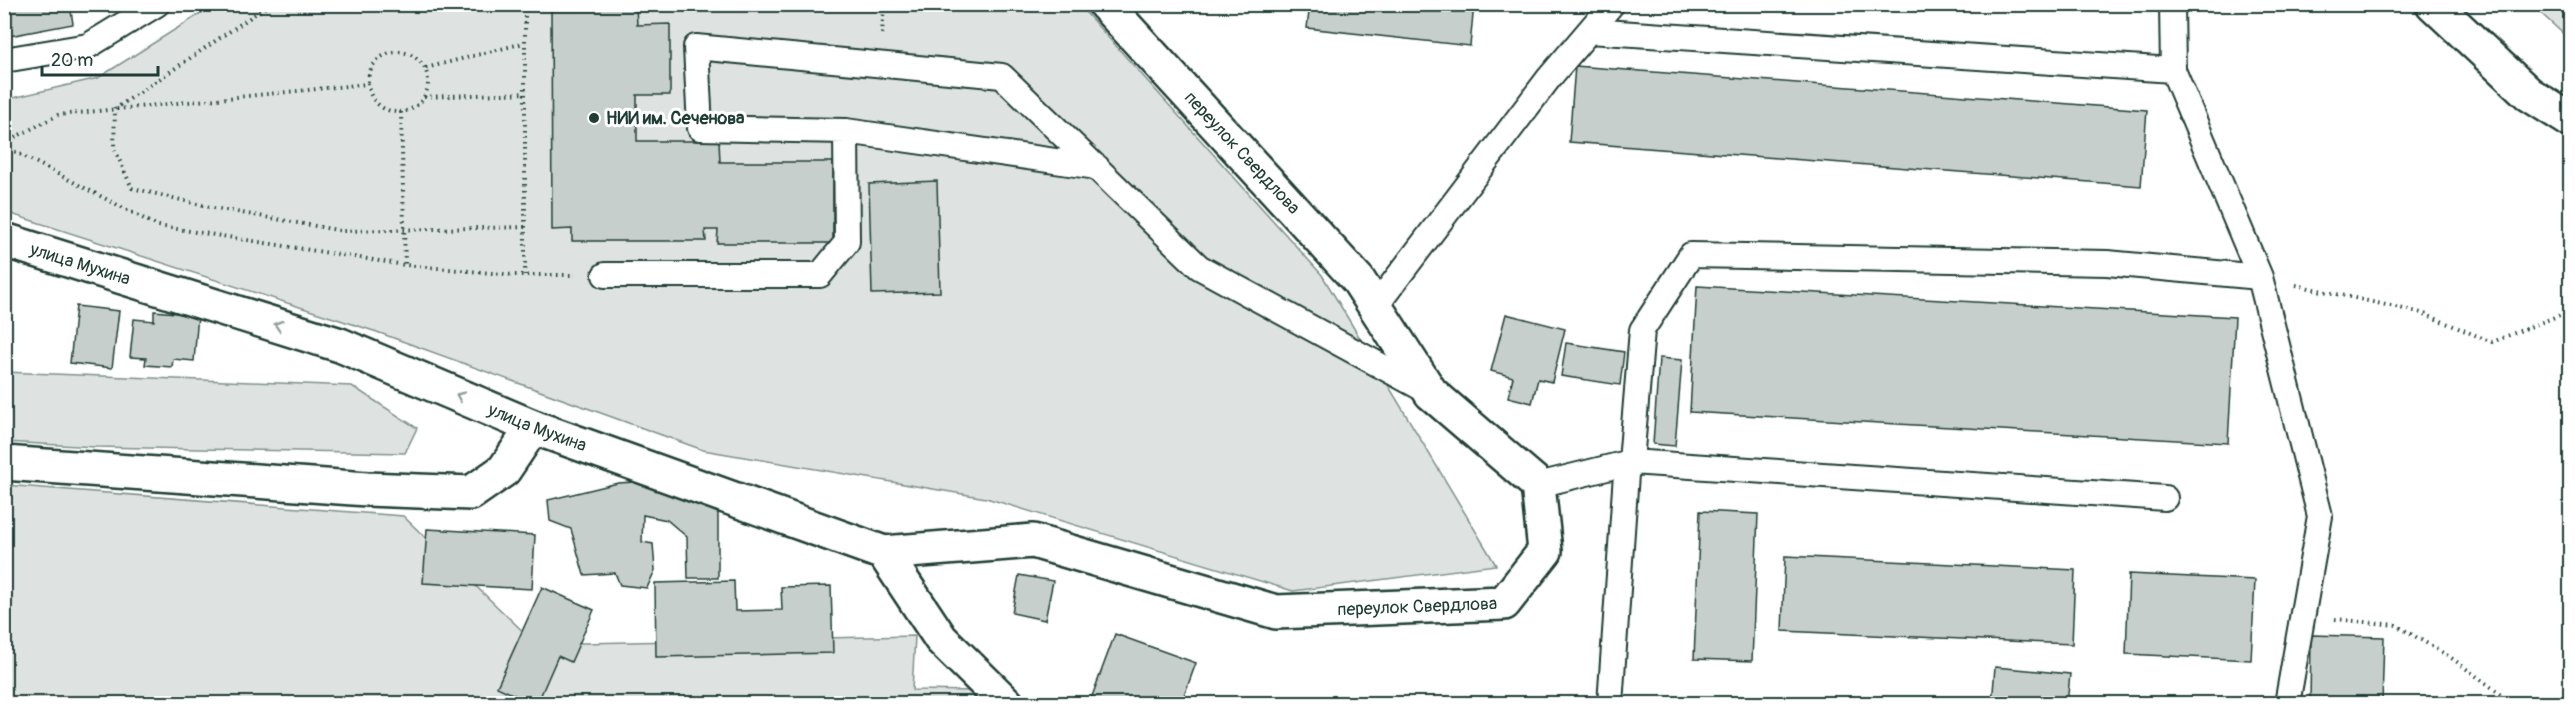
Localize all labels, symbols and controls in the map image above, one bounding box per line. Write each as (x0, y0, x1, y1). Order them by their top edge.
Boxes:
scale bar (42, 39, 158, 77)
text: 20 m (51, 49, 93, 72)
street label: переулок Свердлова (1179, 87, 1305, 219)
place label: НИИ им. Сеченова (606, 107, 745, 130)
marker: НИИ им. Сеченова (587, 111, 601, 125)
street label: улица Мухина (26, 237, 133, 290)
one-way arrow (273, 320, 284, 332)
one-way arrow (455, 391, 466, 403)
street label: улица Мухина (484, 397, 590, 457)
street label: переулок Свердлова (1337, 592, 1498, 621)

